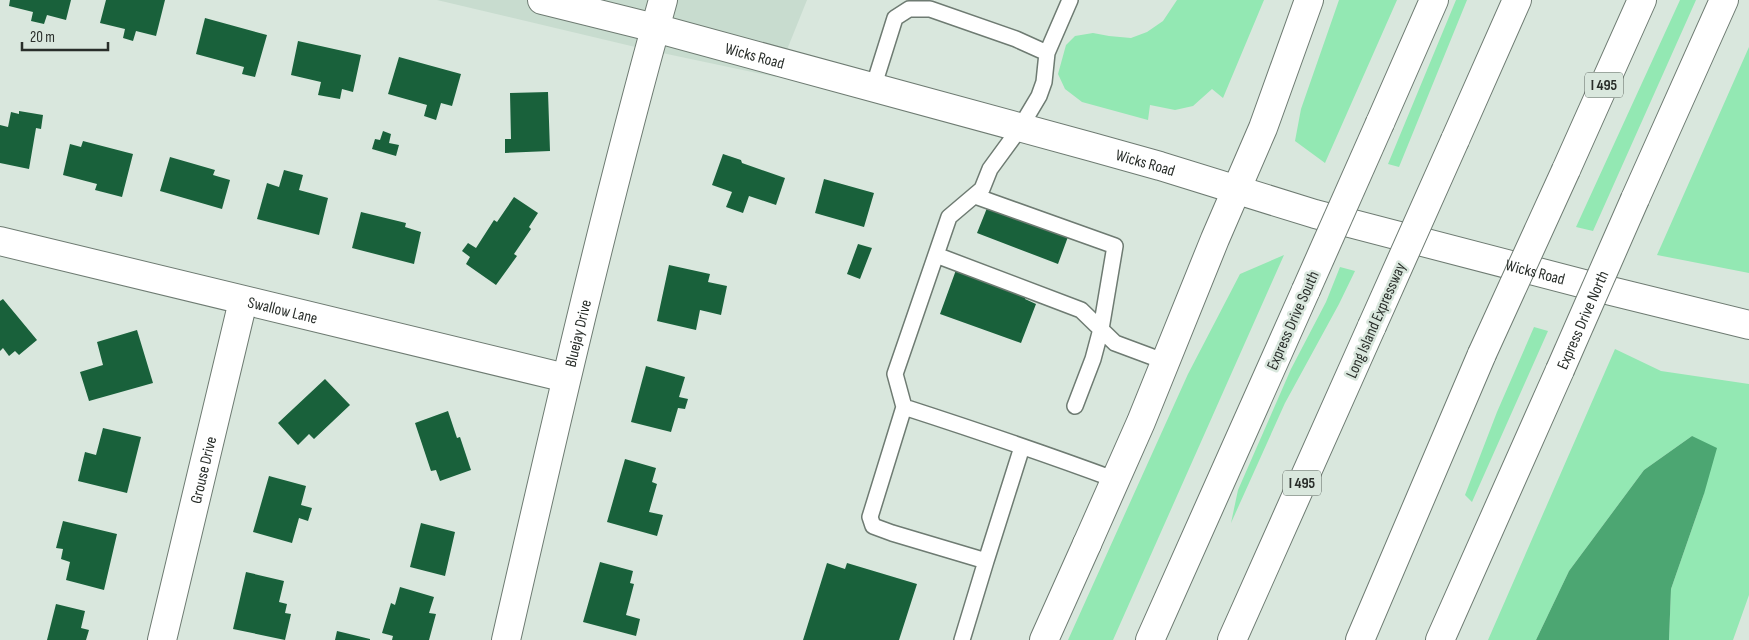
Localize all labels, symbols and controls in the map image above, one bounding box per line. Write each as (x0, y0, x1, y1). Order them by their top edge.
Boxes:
scale bar (22, 20, 109, 52)
text: 20 m (30, 28, 55, 47)
street label: Wicks Road (723, 40, 786, 74)
road number: I 495 (1585, 72, 1623, 98)
street label: Wicks Road (1113, 146, 1177, 181)
street label: Wicks Road (1503, 256, 1567, 290)
street label: Long Island Expressway (1342, 260, 1410, 381)
street label: Express Drive South (1263, 268, 1324, 373)
street label: Express Drive North (1554, 268, 1613, 372)
street label: Swallow Lane (246, 293, 319, 329)
street label: Bluejay Drive (562, 298, 596, 369)
street label: Grouse Drive (187, 435, 221, 506)
road number: I 495 (1283, 470, 1321, 496)

